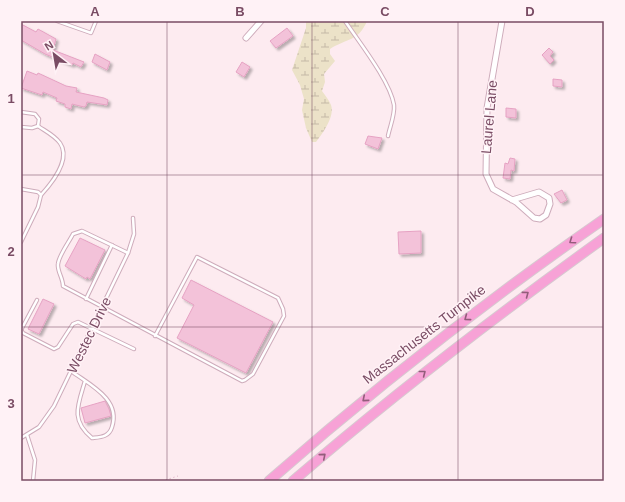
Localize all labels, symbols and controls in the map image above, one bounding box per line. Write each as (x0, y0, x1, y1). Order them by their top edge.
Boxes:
text: A (90, 4, 100, 19)
text: B (235, 4, 245, 19)
text: C (380, 4, 390, 19)
text: D (525, 4, 535, 19)
north arrow (34, 34, 74, 74)
text: N (42, 38, 55, 53)
street label: Laurel Lane (478, 79, 500, 155)
text: 1 (7, 91, 15, 106)
one-way arrow (569, 236, 576, 244)
text: 2 (7, 244, 15, 259)
street label: Massachusetts Turnpike (360, 281, 489, 387)
one-way arrow (522, 292, 529, 299)
street label: Westec Drive (64, 294, 114, 376)
one-way arrow (464, 313, 471, 320)
one-way arrow (419, 371, 426, 378)
one-way arrow (362, 394, 370, 401)
text: 3 (7, 396, 15, 411)
one-way arrow (318, 453, 325, 460)

